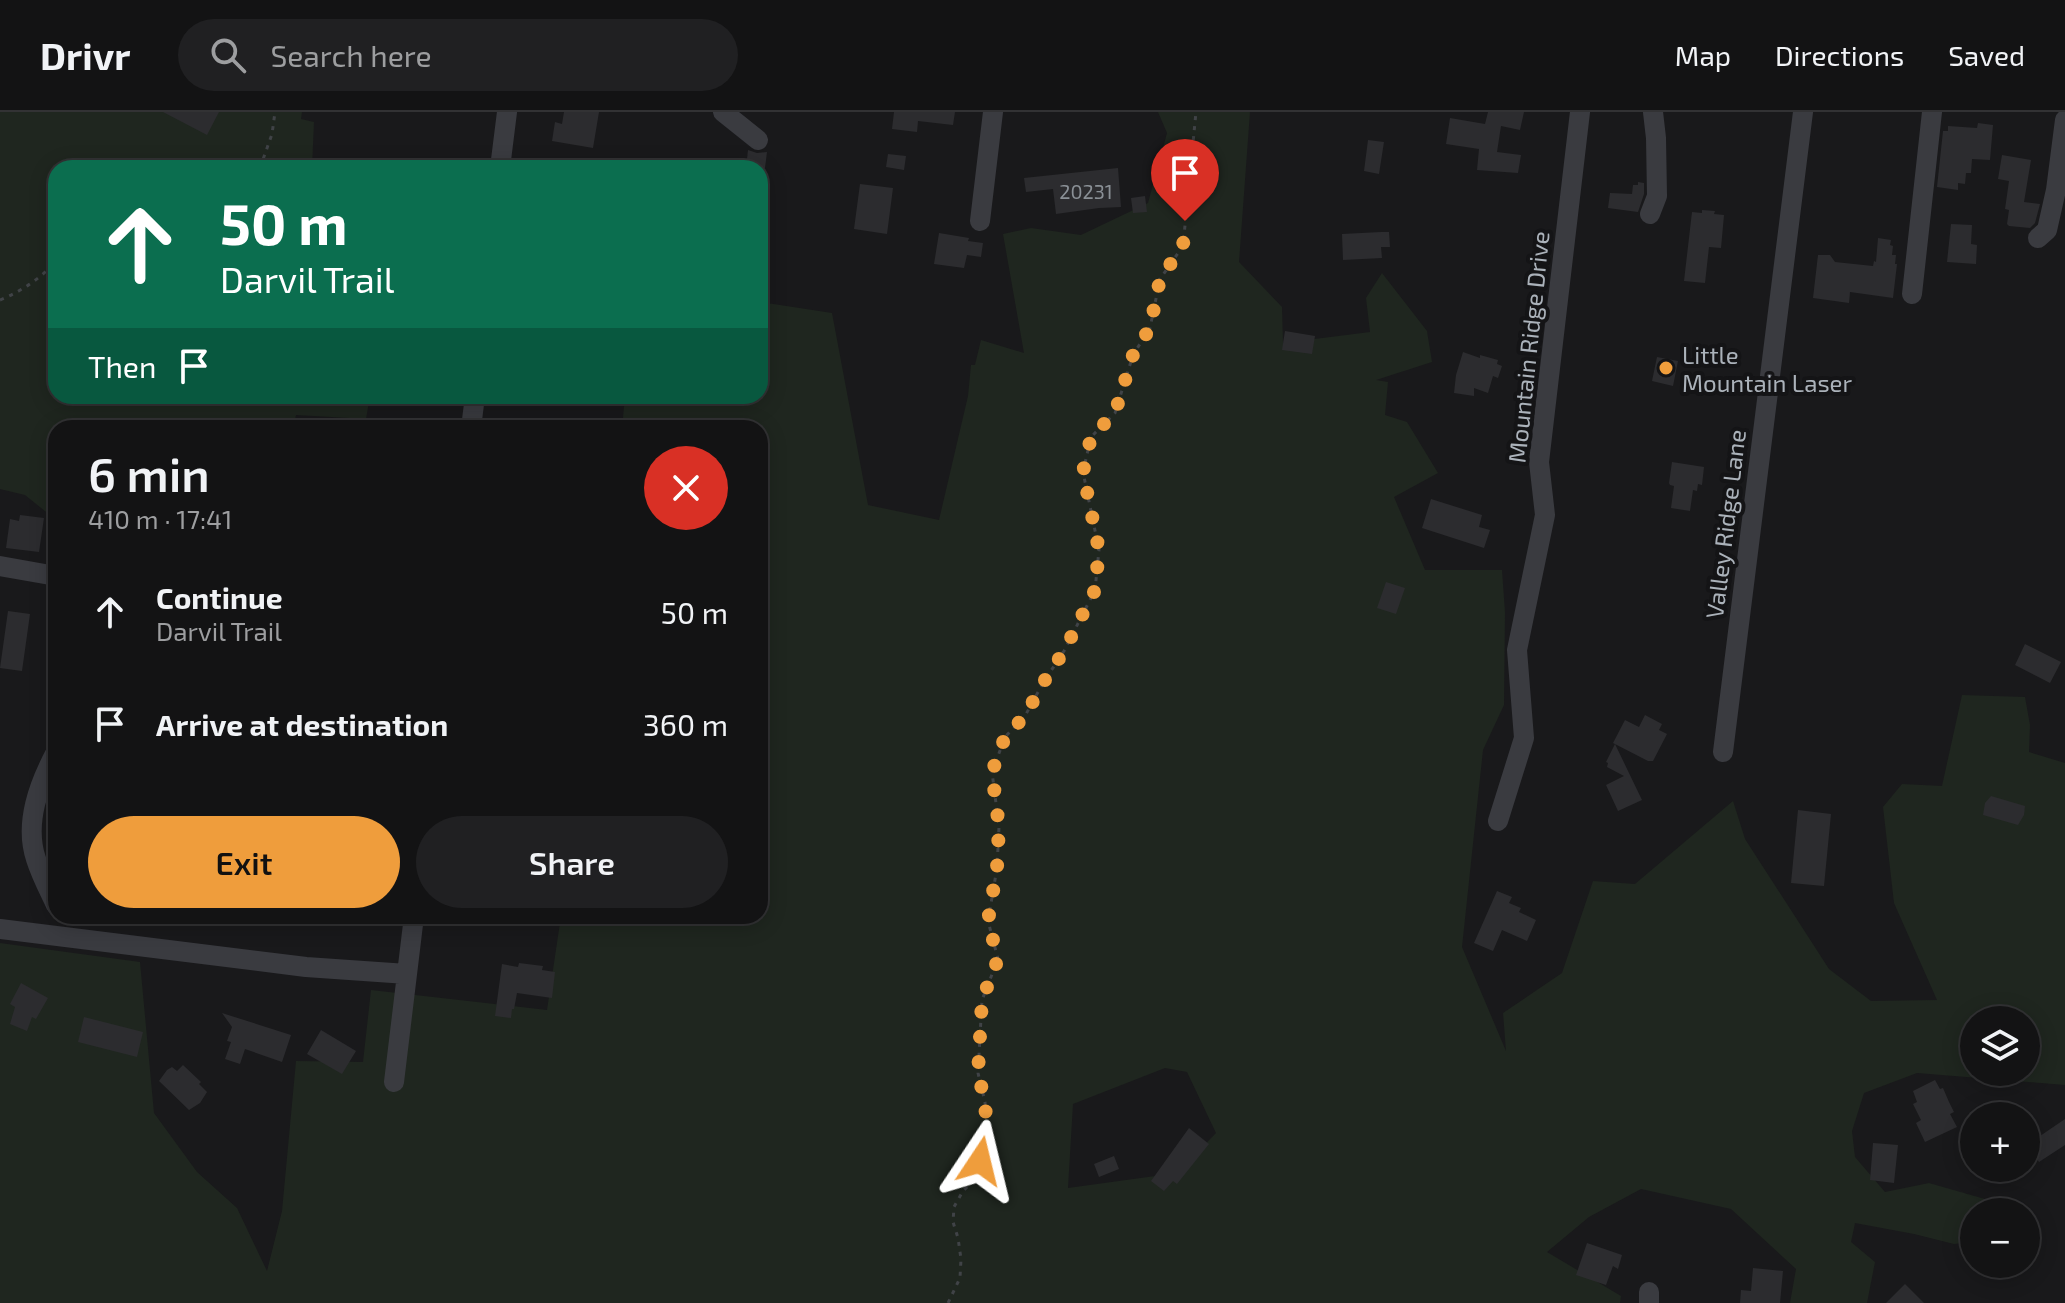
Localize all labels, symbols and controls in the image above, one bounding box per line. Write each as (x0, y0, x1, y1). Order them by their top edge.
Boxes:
search box (178, 19, 738, 91)
text: Drivr (40, 32, 130, 78)
icon: search (206, 33, 250, 77)
text: Search here (270, 37, 432, 73)
text: Map (1675, 38, 1731, 72)
text: Directions (1775, 38, 1904, 72)
text: Saved (1948, 38, 2025, 72)
pin (1151, 139, 1219, 221)
icon: arrive (1163, 151, 1207, 195)
house number: 20231 (1059, 179, 1113, 203)
text: 50 m (220, 189, 348, 256)
icon: ahead (88, 192, 192, 296)
street label: Mountain Ridge Drive (1501, 230, 1555, 464)
text: Darvil Trail (220, 257, 395, 300)
place label: Little Mountain Laser (1682, 340, 1852, 397)
icon: arrive (172, 344, 216, 388)
text: Then (88, 348, 156, 384)
marker: Little Mountain Laser (1657, 359, 1675, 377)
street label: Valley Ridge Lane (1699, 428, 1751, 620)
text: 6 min (88, 444, 210, 502)
button: close (644, 446, 728, 530)
text: 410 m · 17:41 (88, 503, 232, 534)
text: Continue (156, 579, 283, 615)
icon: ahead (88, 590, 132, 634)
text: 50 m (661, 594, 728, 630)
text: Darvil Trail (156, 615, 282, 646)
icon: arrive (88, 702, 132, 746)
text: Arrive at destination (156, 706, 448, 742)
text: 360 m (643, 706, 728, 742)
button: Exit (88, 816, 400, 908)
button: Share (416, 816, 728, 908)
map controls (1960, 1006, 2040, 1278)
button: layers (1960, 1006, 2040, 1086)
button: + (1960, 1102, 2040, 1182)
position arrow (938, 1119, 1022, 1203)
button: − (1960, 1198, 2040, 1278)

